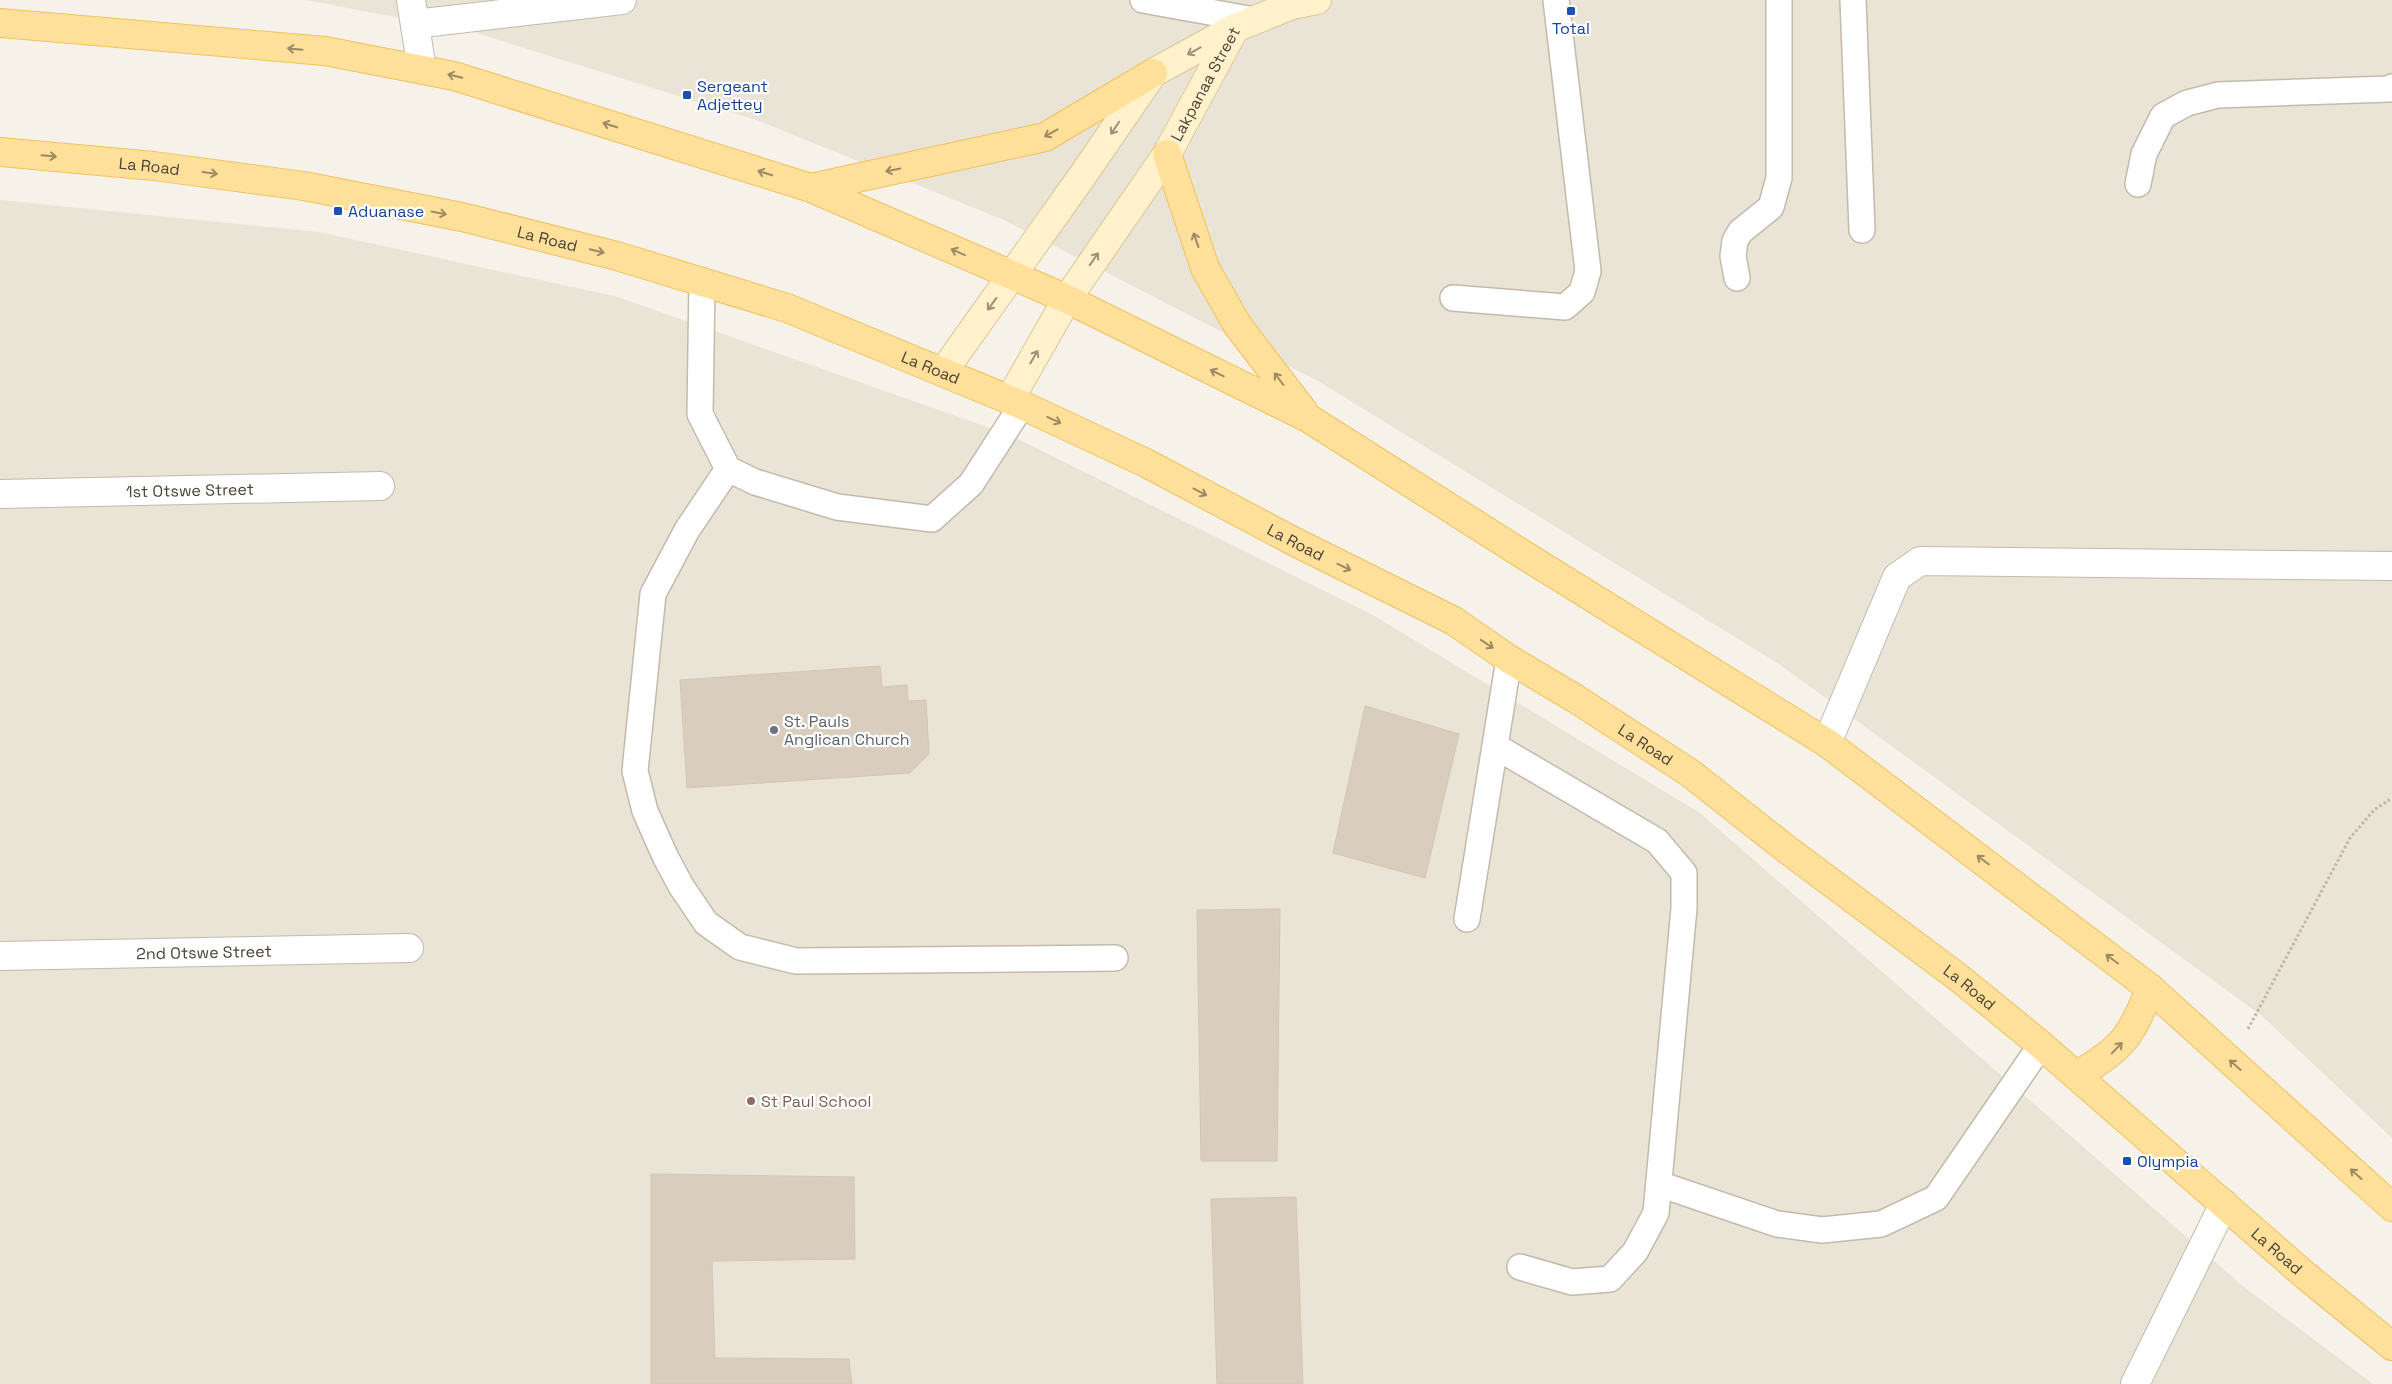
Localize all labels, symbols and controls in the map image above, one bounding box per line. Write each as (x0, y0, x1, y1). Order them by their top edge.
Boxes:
marker: Total (1565, 5, 1577, 17)
place label: Total (1552, 18, 1590, 39)
street label: Lakpanaa Street (1166, 23, 1245, 145)
one-way arrow (287, 44, 303, 53)
one-way arrow (1187, 46, 1202, 56)
one-way arrow (447, 71, 463, 81)
place label: Sergeant Adjettey (697, 76, 768, 115)
marker: Sergeant Adjettey (681, 89, 693, 101)
one-way arrow (602, 119, 618, 129)
one-way arrow (1110, 121, 1121, 135)
one-way arrow (1044, 129, 1058, 139)
one-way arrow (40, 152, 56, 161)
street label: La Road (118, 153, 181, 180)
one-way arrow (885, 166, 901, 175)
one-way arrow (202, 168, 218, 178)
one-way arrow (757, 168, 773, 178)
place label: Aduanase (348, 201, 424, 222)
marker: Aduanase (332, 205, 344, 217)
one-way arrow (431, 209, 447, 218)
street label: La Road (515, 221, 580, 257)
one-way arrow (1191, 233, 1200, 249)
one-way arrow (951, 246, 966, 256)
one-way arrow (589, 247, 605, 256)
one-way arrow (1089, 253, 1099, 267)
one-way arrow (987, 296, 997, 310)
street label: La Road (898, 346, 963, 389)
one-way arrow (1030, 350, 1039, 365)
one-way arrow (1210, 368, 1225, 377)
one-way arrow (1273, 373, 1284, 386)
one-way arrow (1046, 415, 1061, 425)
street label: 1st Otswe Street (126, 479, 254, 502)
one-way arrow (1192, 488, 1207, 497)
street label: La Road (1263, 519, 1328, 566)
one-way arrow (1336, 563, 1351, 572)
one-way arrow (1480, 639, 1494, 649)
place label: St. Pauls Anglican Church (784, 711, 910, 750)
street label: La Road (1614, 719, 1677, 770)
marker: St. Pauls Anglican Church (768, 724, 780, 736)
one-way arrow (1977, 855, 1990, 866)
street label: 2nd Otswe Street (136, 941, 272, 964)
one-way arrow (2106, 954, 2119, 965)
street label: La Road (1939, 960, 2000, 1015)
one-way arrow (2111, 1042, 2123, 1054)
one-way arrow (2228, 1059, 2241, 1071)
place label: St Paul School (761, 1091, 871, 1112)
marker: St Paul School (745, 1095, 757, 1107)
place label: Olympia (2137, 1151, 2199, 1172)
marker: Olympia (2121, 1155, 2133, 1167)
one-way arrow (2350, 1169, 2363, 1180)
street label: La Road (2247, 1223, 2307, 1279)

